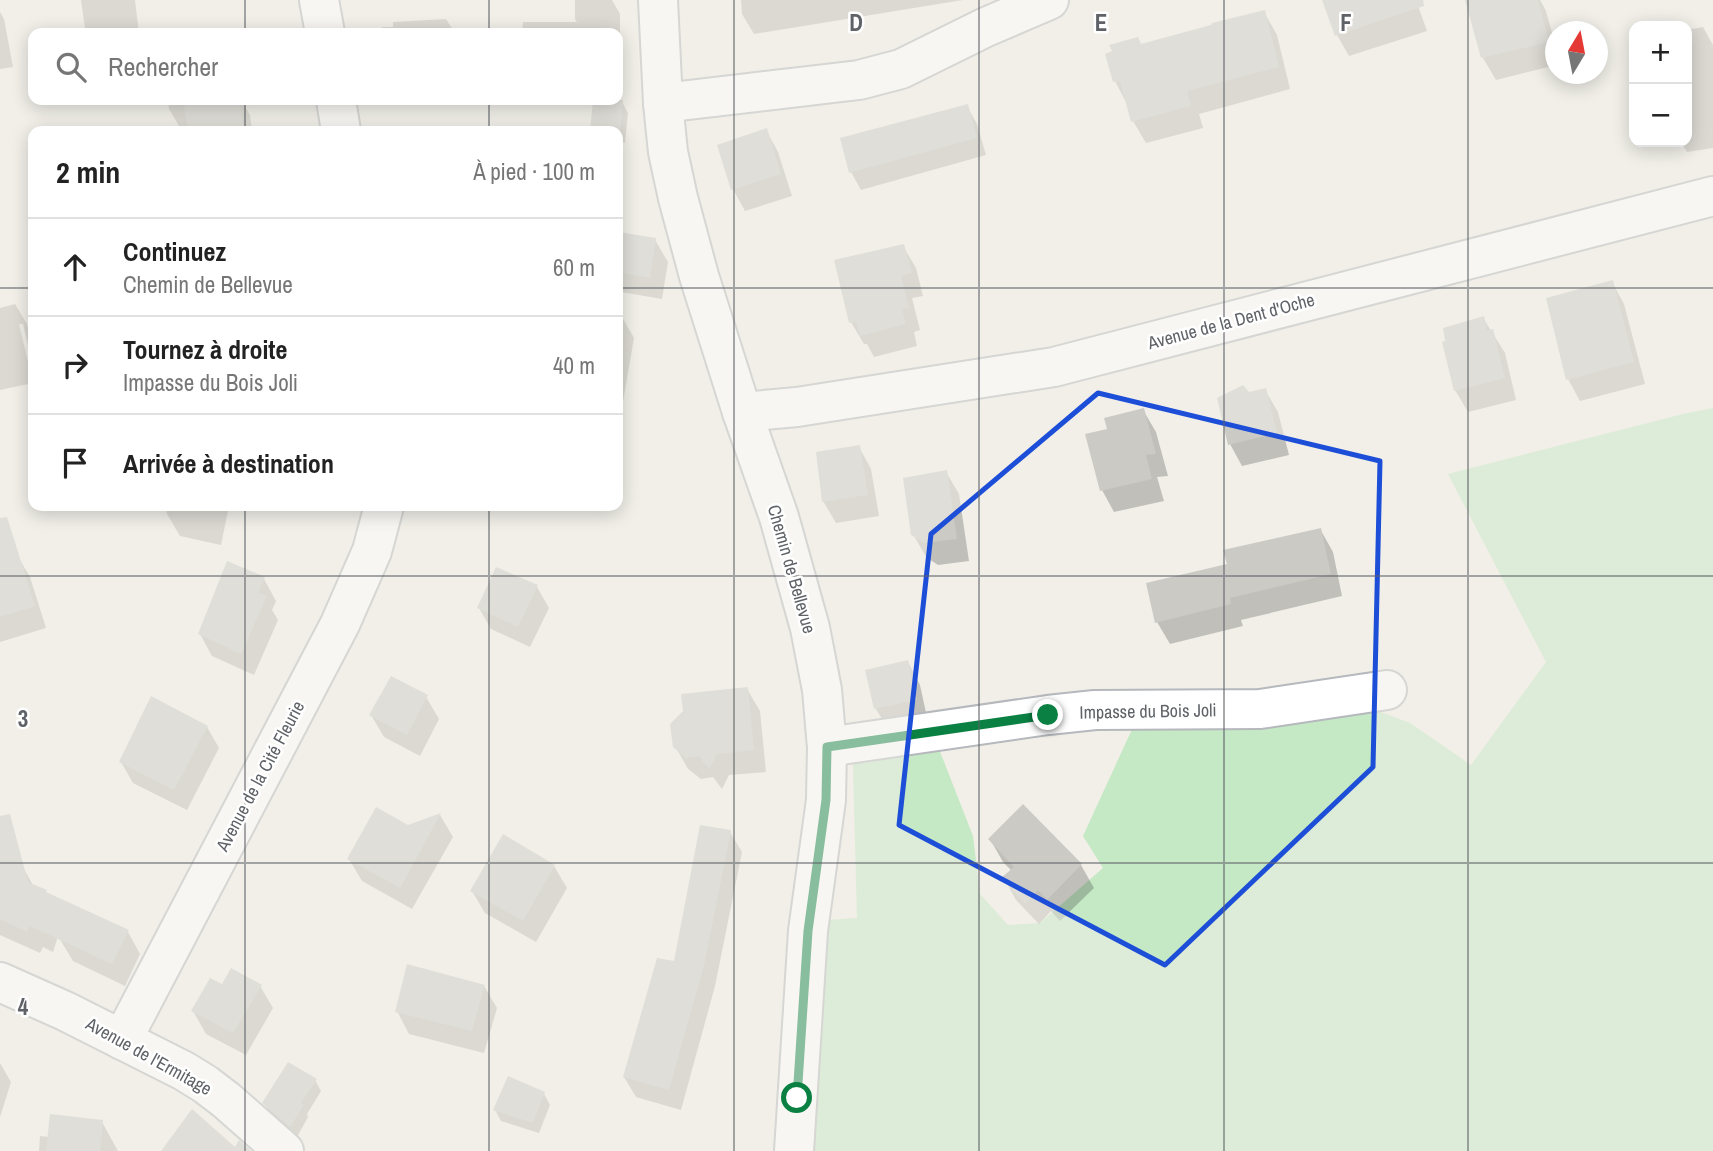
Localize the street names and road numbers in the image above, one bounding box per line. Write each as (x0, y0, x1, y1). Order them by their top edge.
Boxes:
street label: Avenue de la Dent d'Oche (1144, 287, 1317, 356)
street label: Chemin de Bellevue (762, 502, 822, 636)
street label: Avenue de la Cité Fleurie (209, 696, 310, 857)
street label: Impasse du Bois Joli (1079, 697, 1217, 725)
street label: Avenue de l'Ermitage (81, 1011, 216, 1101)

